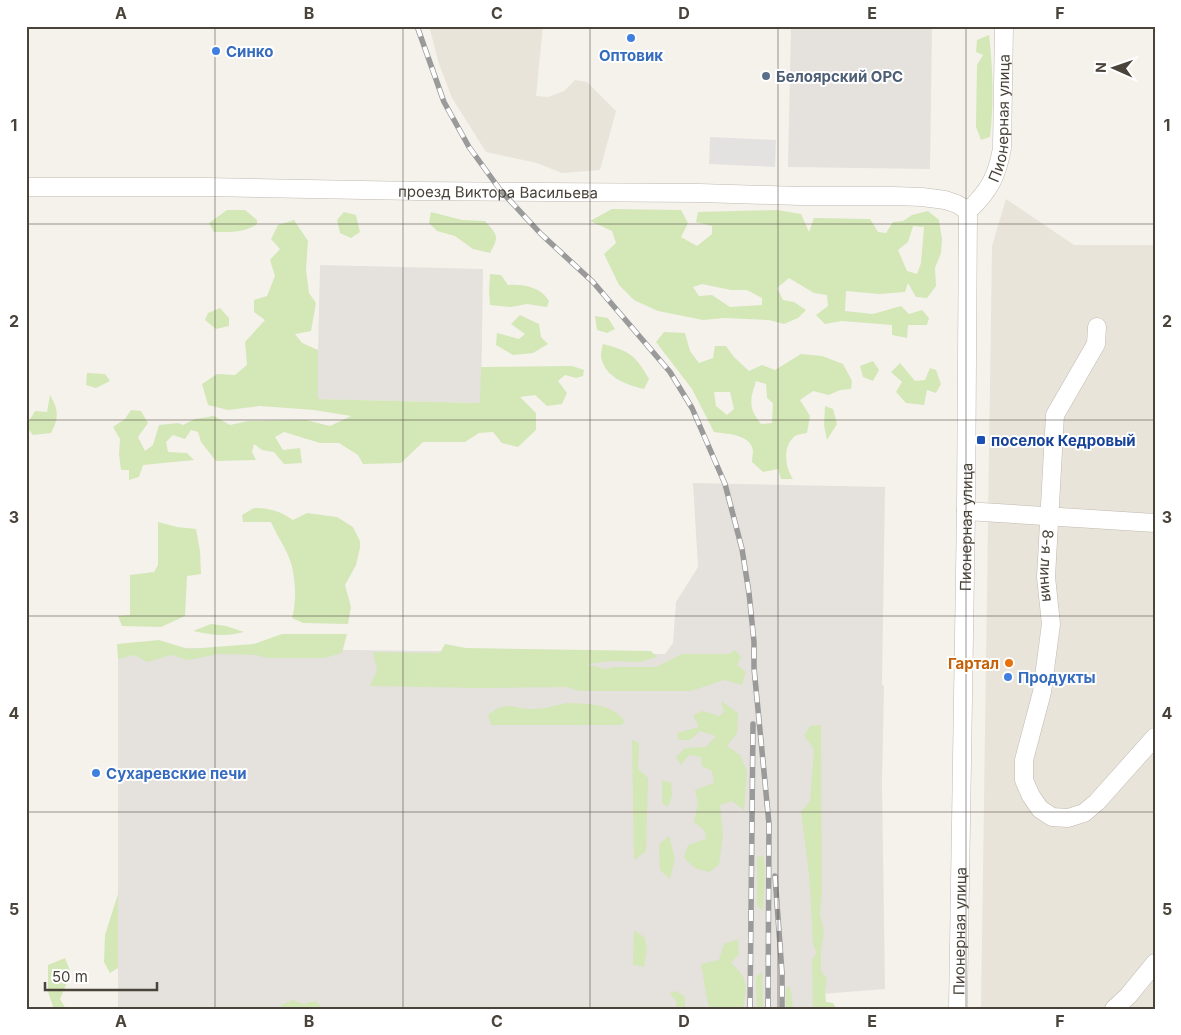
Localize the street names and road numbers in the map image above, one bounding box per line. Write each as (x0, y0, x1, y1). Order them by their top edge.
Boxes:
street label: Пионерная улица (983, 54, 1013, 185)
street label: проезд Виктора Васильева (398, 181, 598, 202)
street label: Пионерная улица (955, 463, 976, 591)
street label: 8-я линия (1036, 529, 1058, 603)
street label: Пионерная улица (949, 867, 970, 995)

